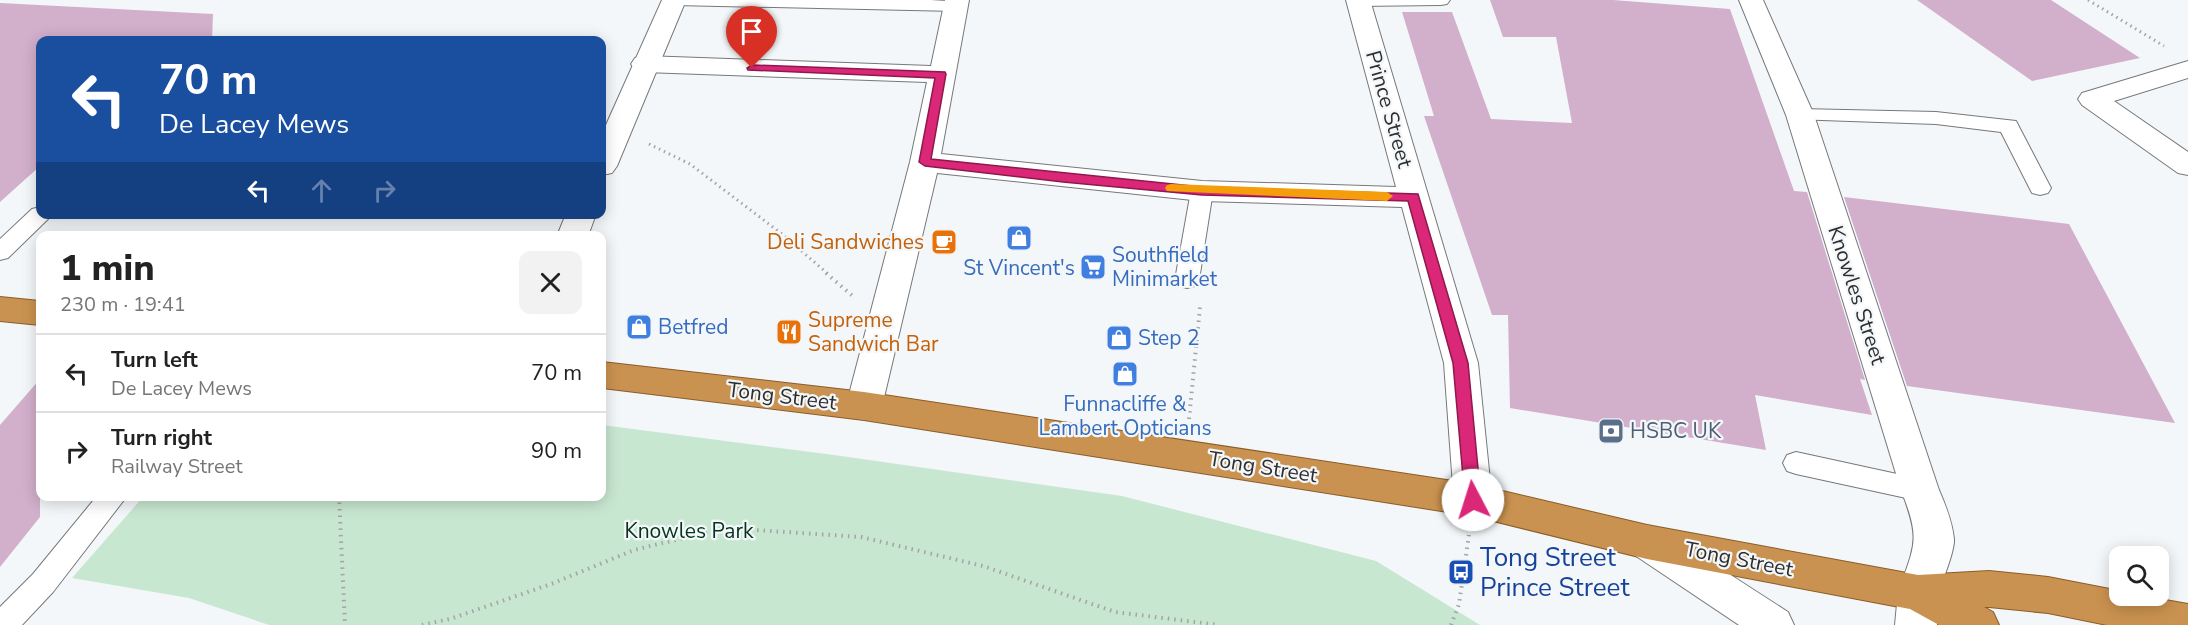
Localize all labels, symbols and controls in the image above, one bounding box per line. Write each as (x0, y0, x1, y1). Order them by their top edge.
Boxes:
pin (726, 6, 777, 68)
icon: arrive (735, 15, 768, 48)
street label: Prince Street (1359, 47, 1419, 172)
text: 70 m (159, 52, 258, 109)
icon: left (60, 60, 138, 138)
text: De Lacey Mews (159, 106, 349, 143)
icon: left (242, 174, 275, 207)
icon: ahead (305, 174, 338, 207)
icon: right (368, 174, 401, 207)
street label: Knowles Street (1821, 222, 1893, 369)
shop icon: St Vincent's (1004, 223, 1034, 253)
cafe icon: Deli Sandwiches (929, 227, 959, 257)
place label: Deli Sandwiches (767, 228, 924, 256)
place label: Southfield Minimarket (1112, 241, 1218, 293)
text: 1 min (60, 244, 155, 293)
button: close (519, 251, 582, 314)
supermarket icon: Southfield Minimarket (1078, 252, 1108, 282)
place label: St Vincent's (963, 254, 1075, 282)
text: 230 m · 19:41 (60, 291, 186, 318)
place label: Supreme Sandwich Bar (808, 306, 939, 358)
shop icon: Betfred (624, 312, 654, 342)
place label: Betfred (658, 313, 729, 341)
restaurant icon: Supreme Sandwich Bar (774, 317, 804, 347)
shop icon: Step 2 (1104, 323, 1134, 353)
place label: Step 2 (1138, 324, 1200, 352)
text: Turn left (111, 345, 198, 375)
icon: left (60, 357, 93, 390)
text: 70 m (531, 358, 582, 388)
shop icon: Funnacliffe & Lambert Opticians (1110, 359, 1140, 389)
text: De Lacey Mews (111, 375, 252, 402)
street label: Tong Street (726, 375, 839, 417)
place label: Funnacliffe & Lambert Opticians (1039, 390, 1211, 442)
bank icon: HSBC UK (1596, 416, 1626, 446)
place label: HSBC UK (1630, 417, 1722, 445)
text: Turn right (111, 423, 212, 453)
icon: right (60, 435, 93, 468)
text: 90 m (531, 436, 582, 466)
street label: Tong Street (1207, 445, 1320, 490)
text: Railway Street (111, 453, 242, 480)
position arrow (1441, 468, 1505, 532)
park label: Knowles Park (625, 517, 754, 545)
street label: Tong Street (1683, 535, 1796, 583)
place label: Tong Street Prince Street (1480, 540, 1630, 605)
map controls (2109, 546, 2169, 606)
button: search (2109, 546, 2169, 606)
bus stop icon: Tong Street Prince Street (1446, 557, 1476, 587)

